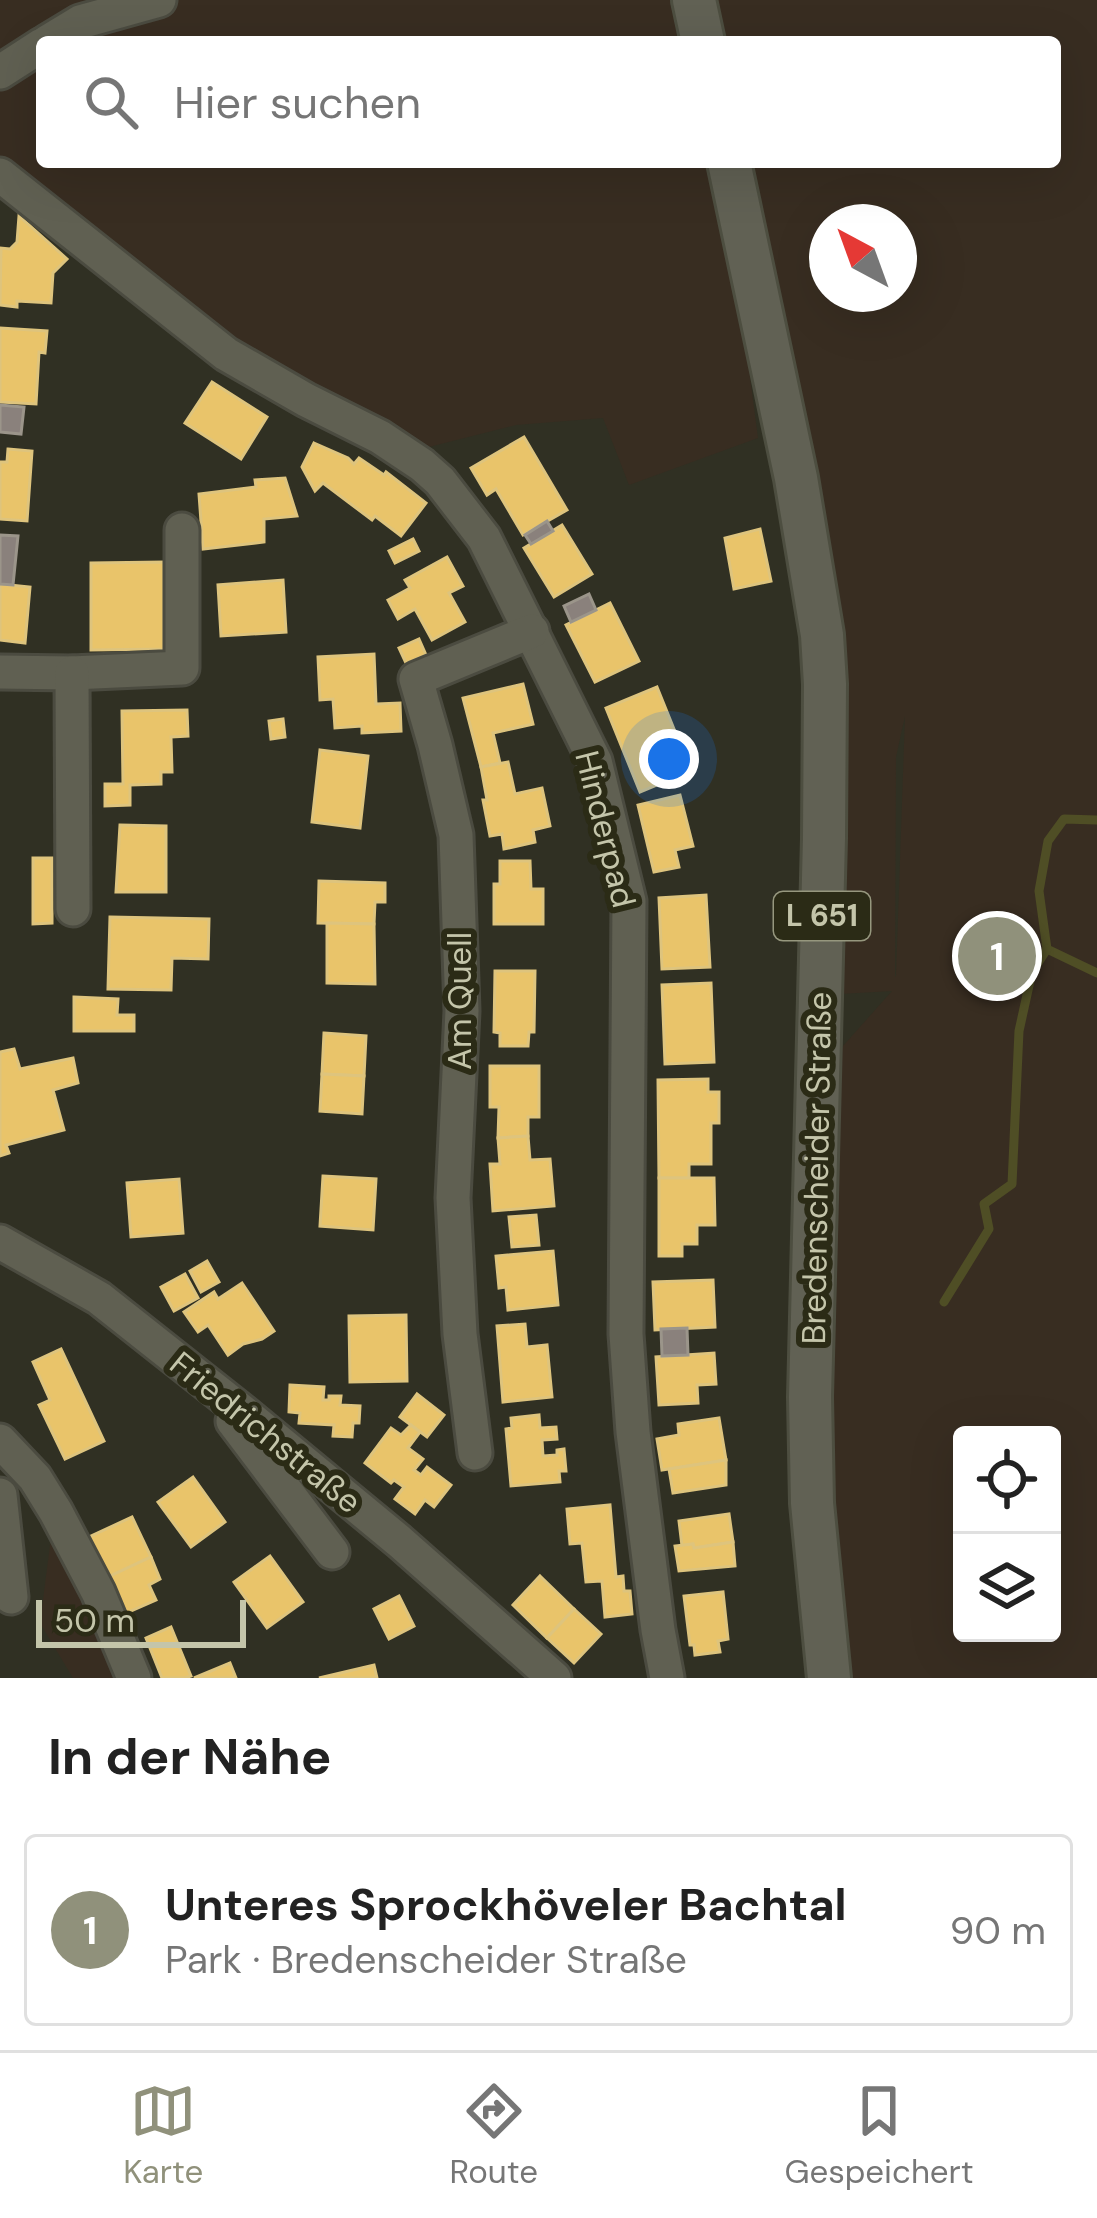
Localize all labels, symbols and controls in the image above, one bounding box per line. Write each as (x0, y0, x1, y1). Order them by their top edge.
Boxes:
search box (36, 36, 1061, 168)
icon: search (78, 69, 144, 135)
text: Hier suchen (174, 73, 421, 132)
north arrow (809, 204, 917, 312)
your location (639, 729, 699, 789)
street label: Hinderpad (565, 746, 646, 912)
road number: L 651 (774, 892, 870, 940)
pin: 1 (958, 911, 1036, 1001)
street label: Am Quell (438, 932, 481, 1070)
street label: Bredenscheider Straße (792, 991, 841, 1345)
street label: Friedrichstraße (161, 1342, 370, 1523)
map controls (953, 1426, 1061, 1642)
button: locate (953, 1426, 1061, 1534)
button: layers (953, 1534, 1061, 1642)
scale bar (36, 1594, 246, 1647)
text: 50 m (54, 1599, 135, 1642)
text: In der Nähe (48, 1723, 332, 1790)
text: Unteres Sprockhöveler Bachtal (165, 1875, 847, 1934)
text: 1 (83, 1905, 97, 1956)
text: 90 m (950, 1905, 1046, 1956)
text: Park · Bredenscheider Straße (165, 1934, 687, 1985)
tab: Karte (123, 2078, 203, 2193)
tab: Route (450, 2078, 538, 2193)
tab: Gespeichert (784, 2078, 974, 2193)

